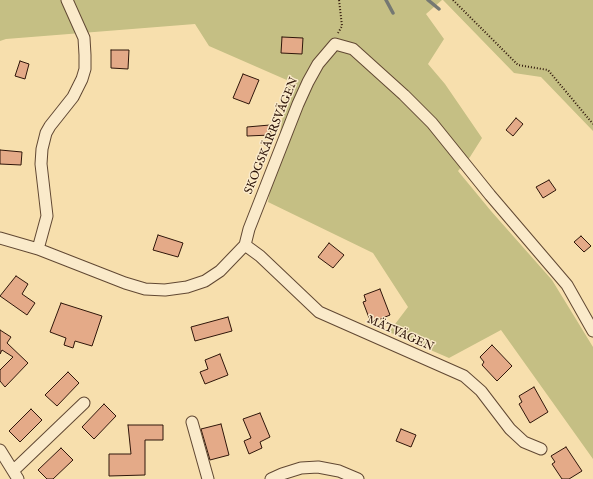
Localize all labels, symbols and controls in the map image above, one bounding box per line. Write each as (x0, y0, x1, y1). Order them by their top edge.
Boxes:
street label: SKOGSKÄRRSVÄGEN (242, 75, 302, 197)
street label: MÄTVÄGEN (364, 313, 436, 355)

